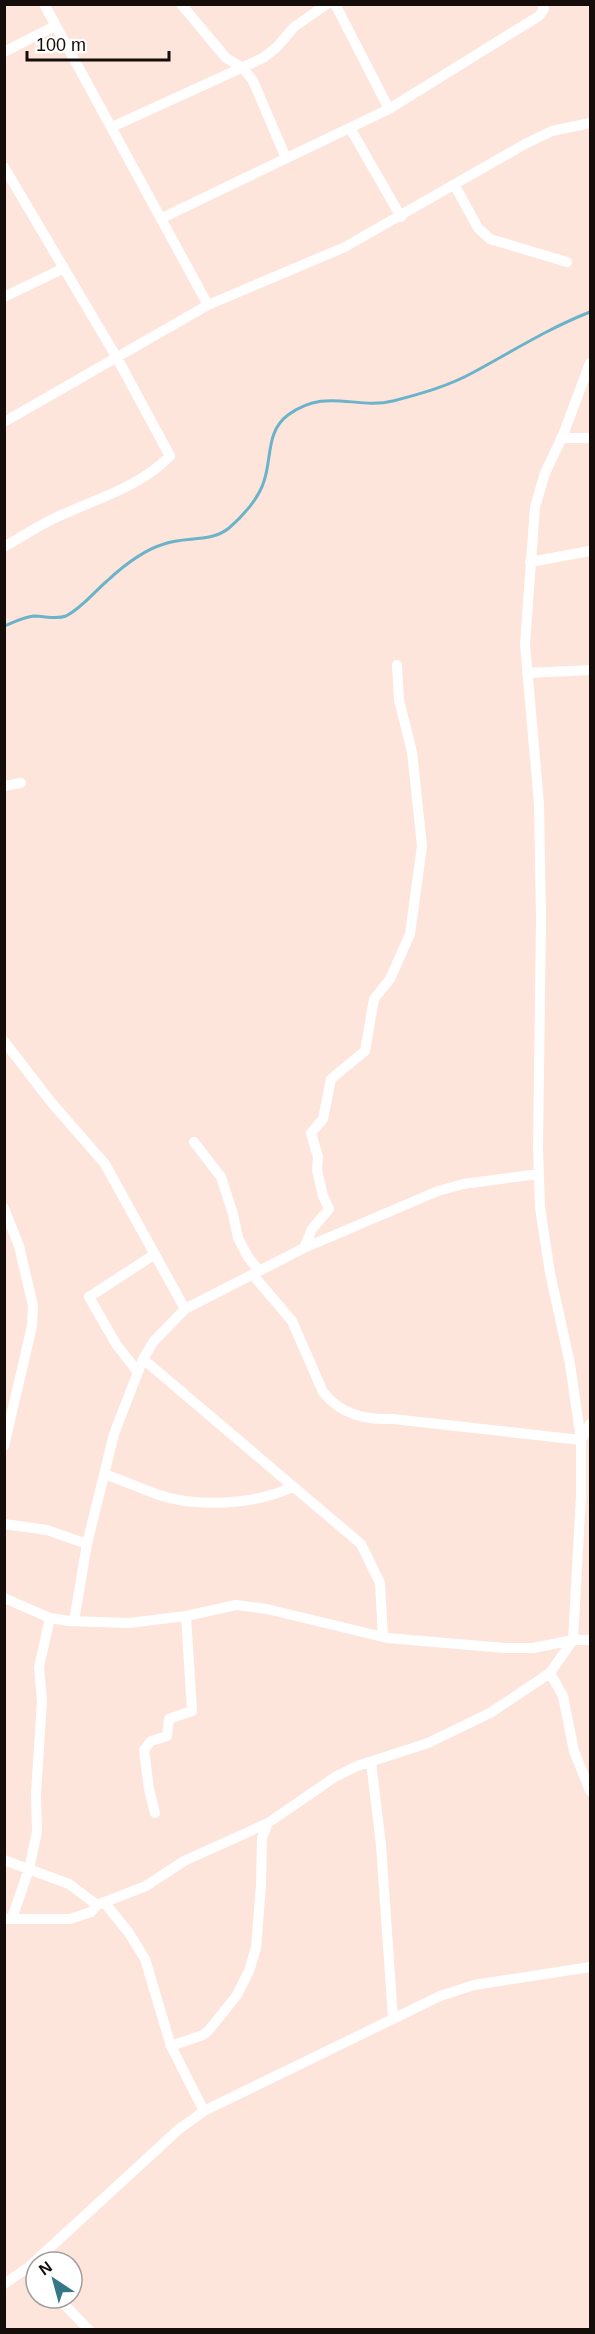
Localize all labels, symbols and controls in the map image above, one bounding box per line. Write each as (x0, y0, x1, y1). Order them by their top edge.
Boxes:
scale bar (27, 24, 170, 62)
text: 100 m (36, 35, 86, 55)
north arrow (24, 2250, 84, 2310)
text: N (36, 2258, 55, 2279)

